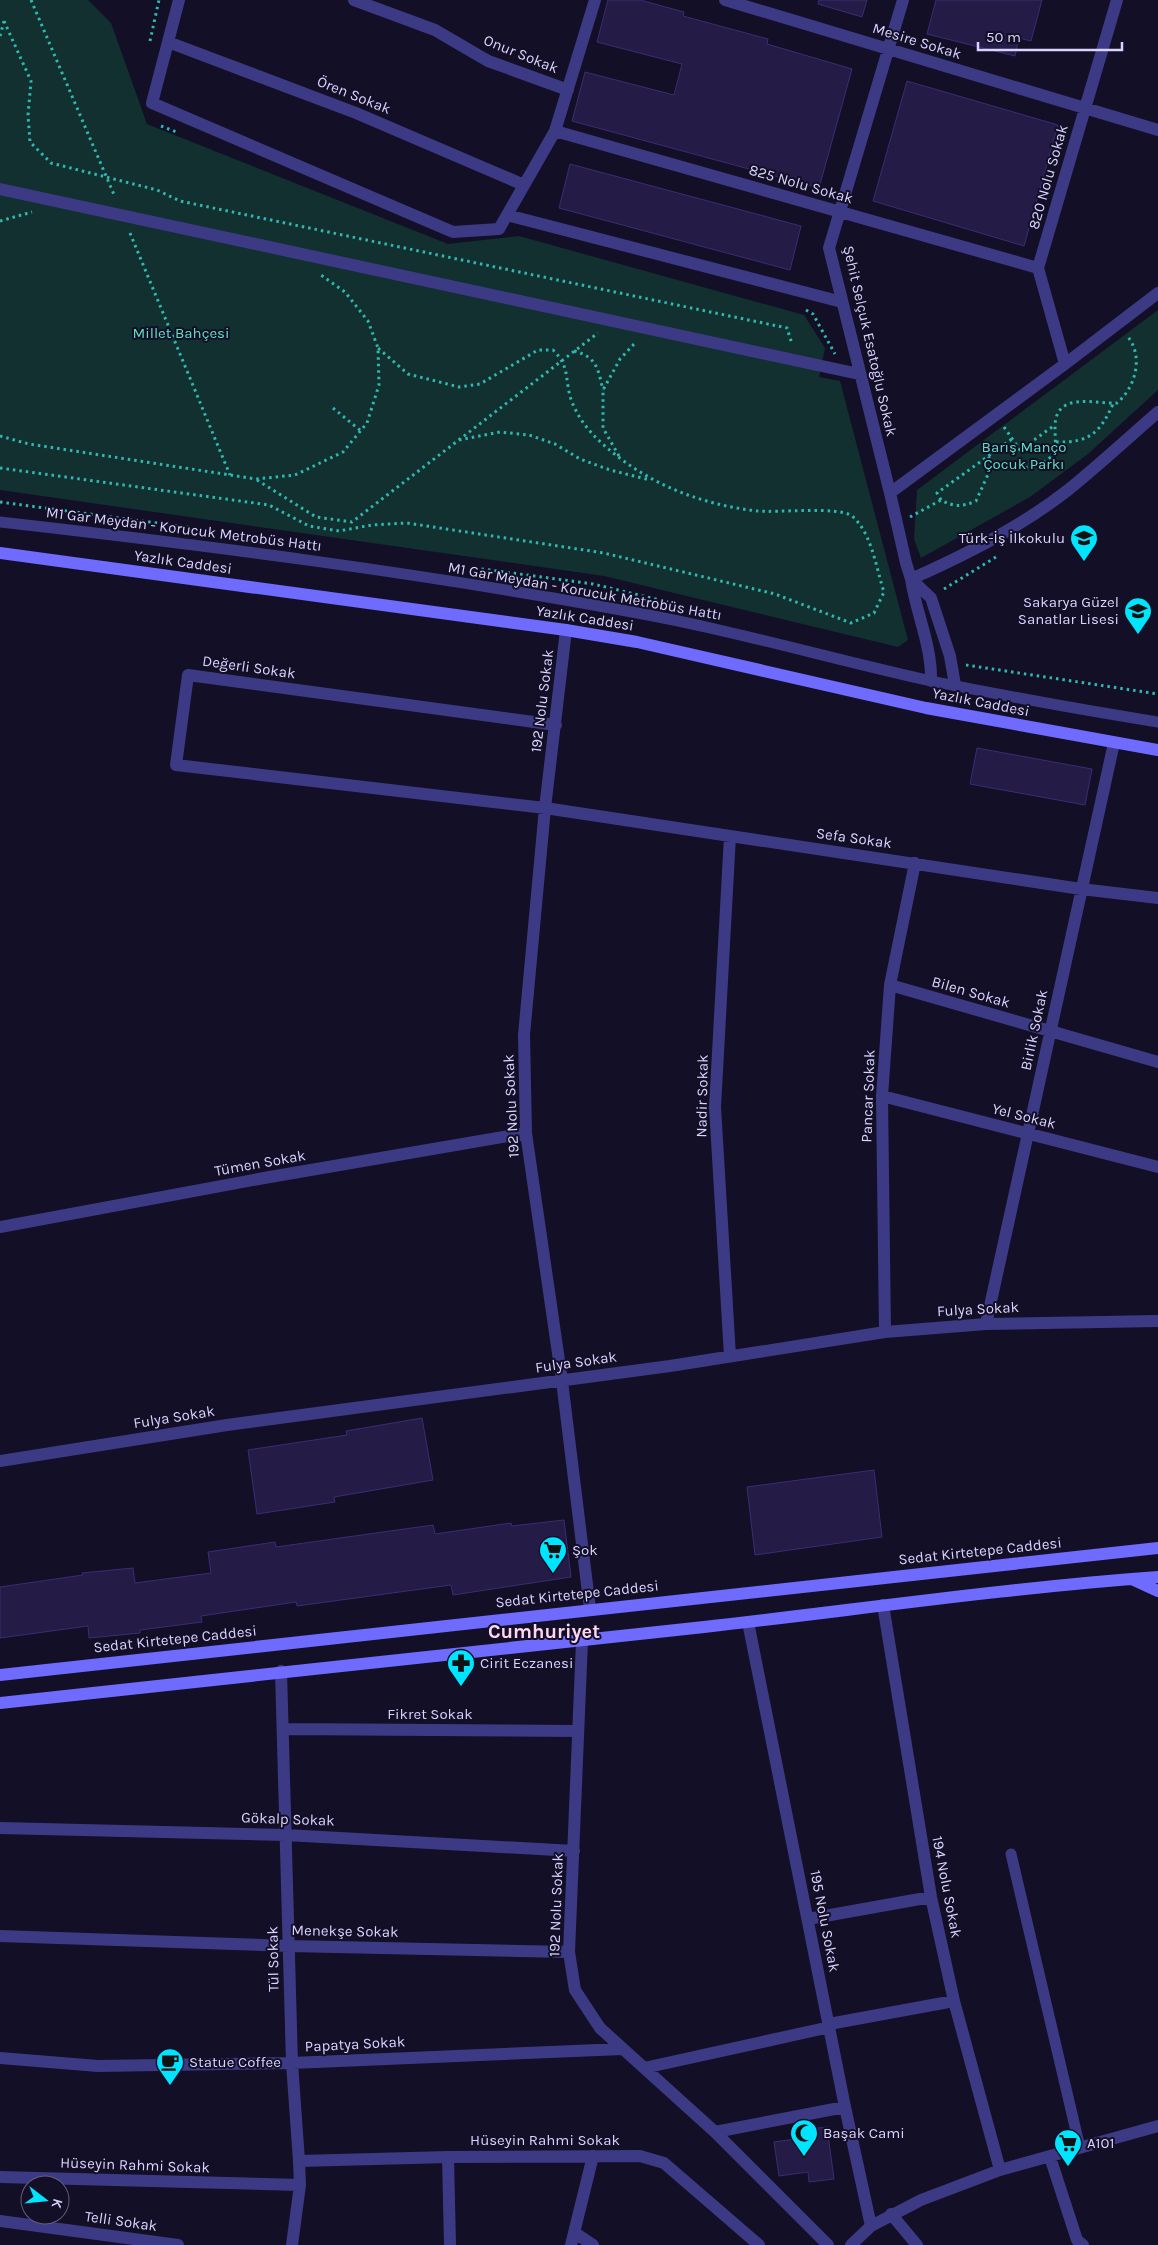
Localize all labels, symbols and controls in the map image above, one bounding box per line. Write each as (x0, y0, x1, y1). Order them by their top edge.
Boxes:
street label: Mesire Sokak (870, 19, 964, 63)
scale bar (978, 20, 1122, 52)
text: 50 m (986, 28, 1021, 46)
street label: Onur Sokak (481, 31, 561, 77)
street label: Ören Sokak (315, 72, 393, 118)
street label: 820 Nolu Sokak (1024, 123, 1072, 231)
street label: 825 Nolu Sokak (747, 161, 855, 207)
street label: Şehit Selçuk Esatoğlu Sokak (839, 244, 901, 438)
park label: Millet Bahçesi (133, 324, 229, 342)
park label: Barış Manço Çocuk Parkı (982, 438, 1066, 473)
street label: M1 Gar Meydan - Korucuk Metrobüs Hattı (45, 503, 323, 555)
school or university icon: Türk-İş İlkokulu (1069, 523, 1099, 562)
place label: Türk-İş İlkokulu (959, 529, 1065, 547)
street label: Yazlık Caddesi (133, 546, 233, 578)
street label: M1 Gar Meydan - Korucuk Metrobüs Hattı (447, 558, 723, 624)
place label: Sakarya Güzel Sanatlar Lisesi (1018, 593, 1119, 628)
school or university icon: Sakarya Güzel Sanatlar Lisesi (1123, 596, 1153, 635)
street label: Yazlık Caddesi (535, 601, 635, 635)
street label: 192 Nolu Sokak (527, 648, 557, 754)
street label: Değerli Sokak (201, 652, 297, 682)
street label: Yazlık Caddesi (931, 684, 1031, 720)
street label: Sefa Sokak (815, 824, 893, 852)
street label: Bilen Sokak (930, 972, 1012, 1012)
street label: Birlik Sokak (1017, 988, 1051, 1072)
street label: Pancar Sokak (857, 1049, 879, 1143)
street label: 192 Nolu Sokak (499, 1054, 523, 1158)
street label: Nadir Sokak (692, 1054, 712, 1138)
street label: Yel Sokak (990, 1099, 1058, 1133)
street label: Tümen Sokak (213, 1146, 307, 1180)
street label: Fulya Sokak (937, 1298, 1019, 1320)
street label: Fulya Sokak (534, 1347, 618, 1377)
street label: Fulya Sokak (132, 1402, 216, 1432)
street label: Sedat Kirtetepe Caddesi (897, 1533, 1063, 1569)
supermarket icon: Şok (538, 1535, 568, 1574)
place label: Şok (572, 1541, 598, 1559)
street label: Sedat Kirtetepe Caddesi (494, 1576, 660, 1612)
district label: Cumhuriyet (488, 1620, 600, 1643)
street label: Sedat Kirtetepe Caddesi (92, 1621, 258, 1657)
pharmacy icon: Cirit Eczanesi (446, 1648, 476, 1687)
place label: Cirit Eczanesi (480, 1654, 573, 1672)
street label: Fikret Sokak (387, 1705, 473, 1723)
street label: Gökalp Sokak (241, 1808, 335, 1830)
street label: 194 Nolu Sokak (928, 1835, 966, 1939)
street label: 192 Nolu Sokak (545, 1853, 567, 1957)
street label: 195 Nolu Sokak (806, 1869, 844, 1973)
street label: Menekşe Sokak (291, 1921, 399, 1941)
street label: Tül Sokak (263, 1926, 283, 1992)
street label: Papatya Sokak (304, 2032, 406, 2056)
cafe icon: Statue Coffee (155, 2047, 185, 2086)
place label: Statue Coffee (189, 2053, 281, 2071)
mosque icon: Başak Cami (789, 2118, 819, 2157)
place label: Başak Cami (823, 2124, 905, 2142)
supermarket icon: A101 (1053, 2128, 1083, 2167)
street label: Hüseyin Rahmi Sokak (470, 2131, 620, 2149)
place label: A101 (1087, 2134, 1114, 2152)
street label: Hüseyin Rahmi Sokak (60, 2153, 210, 2177)
north arrow (20, 2175, 70, 2225)
text: K (47, 2197, 66, 2211)
street label: Telli Sokak (84, 2207, 158, 2235)

